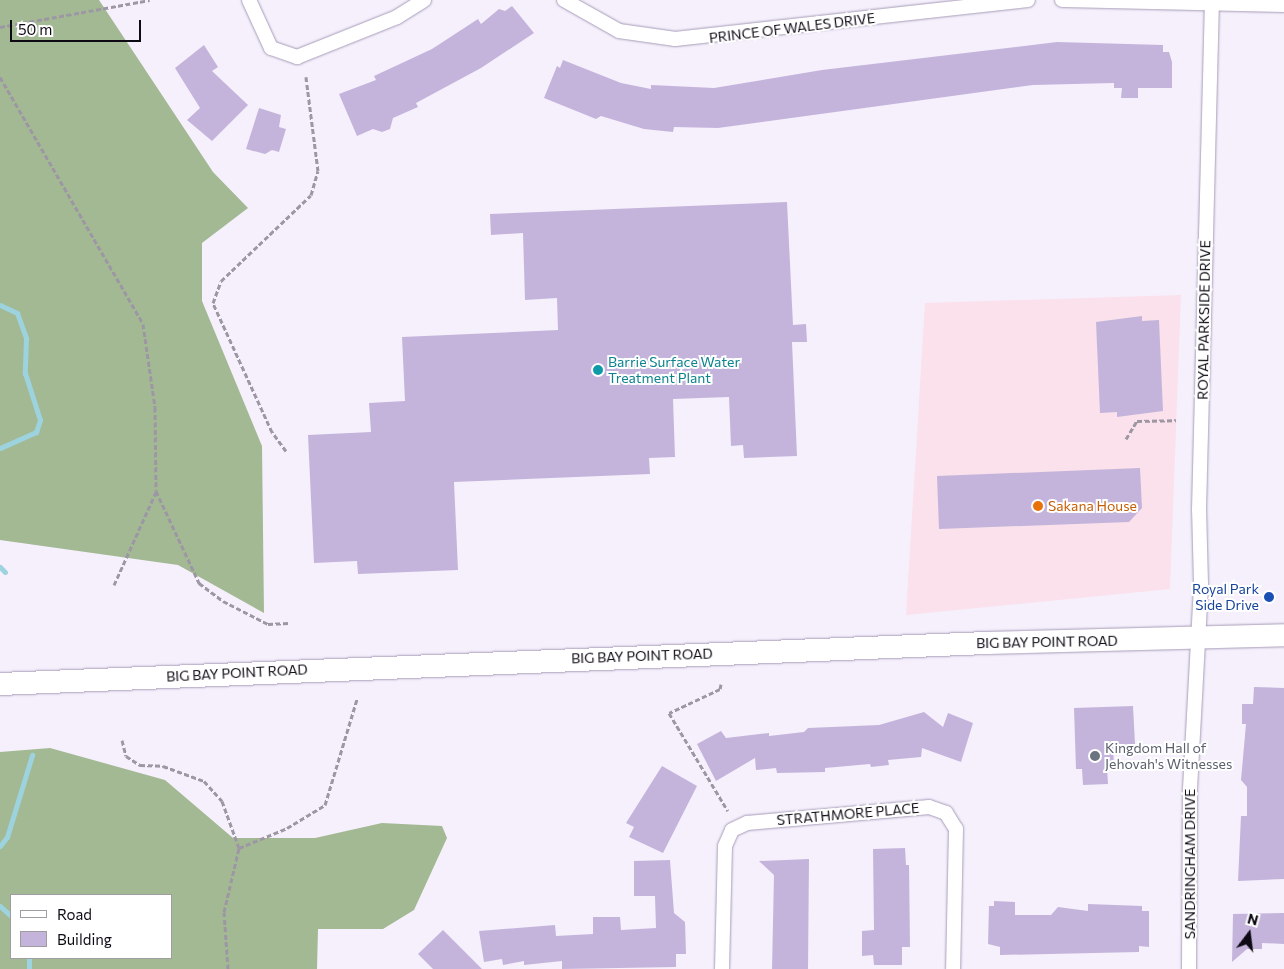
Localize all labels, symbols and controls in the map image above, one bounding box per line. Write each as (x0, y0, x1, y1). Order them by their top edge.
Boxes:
street label: PRINCE OF WALES DRIVE (708, 9, 876, 47)
scale bar (12, 10, 144, 42)
text: 50 m (18, 20, 52, 38)
street label: ROYAL PARKSIDE DRIVE (1194, 240, 1214, 400)
place label: Barrie Surface Water Treatment Plant (608, 354, 740, 387)
marker: Barrie Surface Water Treatment Plant (592, 364, 604, 376)
place label: Sakana House (1048, 498, 1137, 514)
marker: Sakana House (1032, 500, 1044, 512)
place label: Royal Park Side Drive (1192, 581, 1259, 614)
marker: Royal Park Side Drive (1263, 591, 1275, 603)
street label: BIG BAY POINT ROAD (976, 632, 1118, 652)
street label: BIG BAY POINT ROAD (571, 645, 713, 667)
street label: BIG BAY POINT ROAD (166, 661, 308, 685)
place label: Kingdom Hall of Jehovah's Witnesses (1105, 740, 1232, 772)
marker: Kingdom Hall of Jehovah's Witnesses (1089, 750, 1101, 762)
street label: SANDRINGHAM DRIVE (1182, 789, 1198, 939)
street label: STRATHMORE PLACE (776, 799, 920, 829)
legend (10, 894, 172, 959)
text: Road (57, 905, 92, 923)
north arrow (1224, 909, 1274, 959)
text: N (1246, 909, 1260, 929)
text: Building (57, 930, 112, 948)

